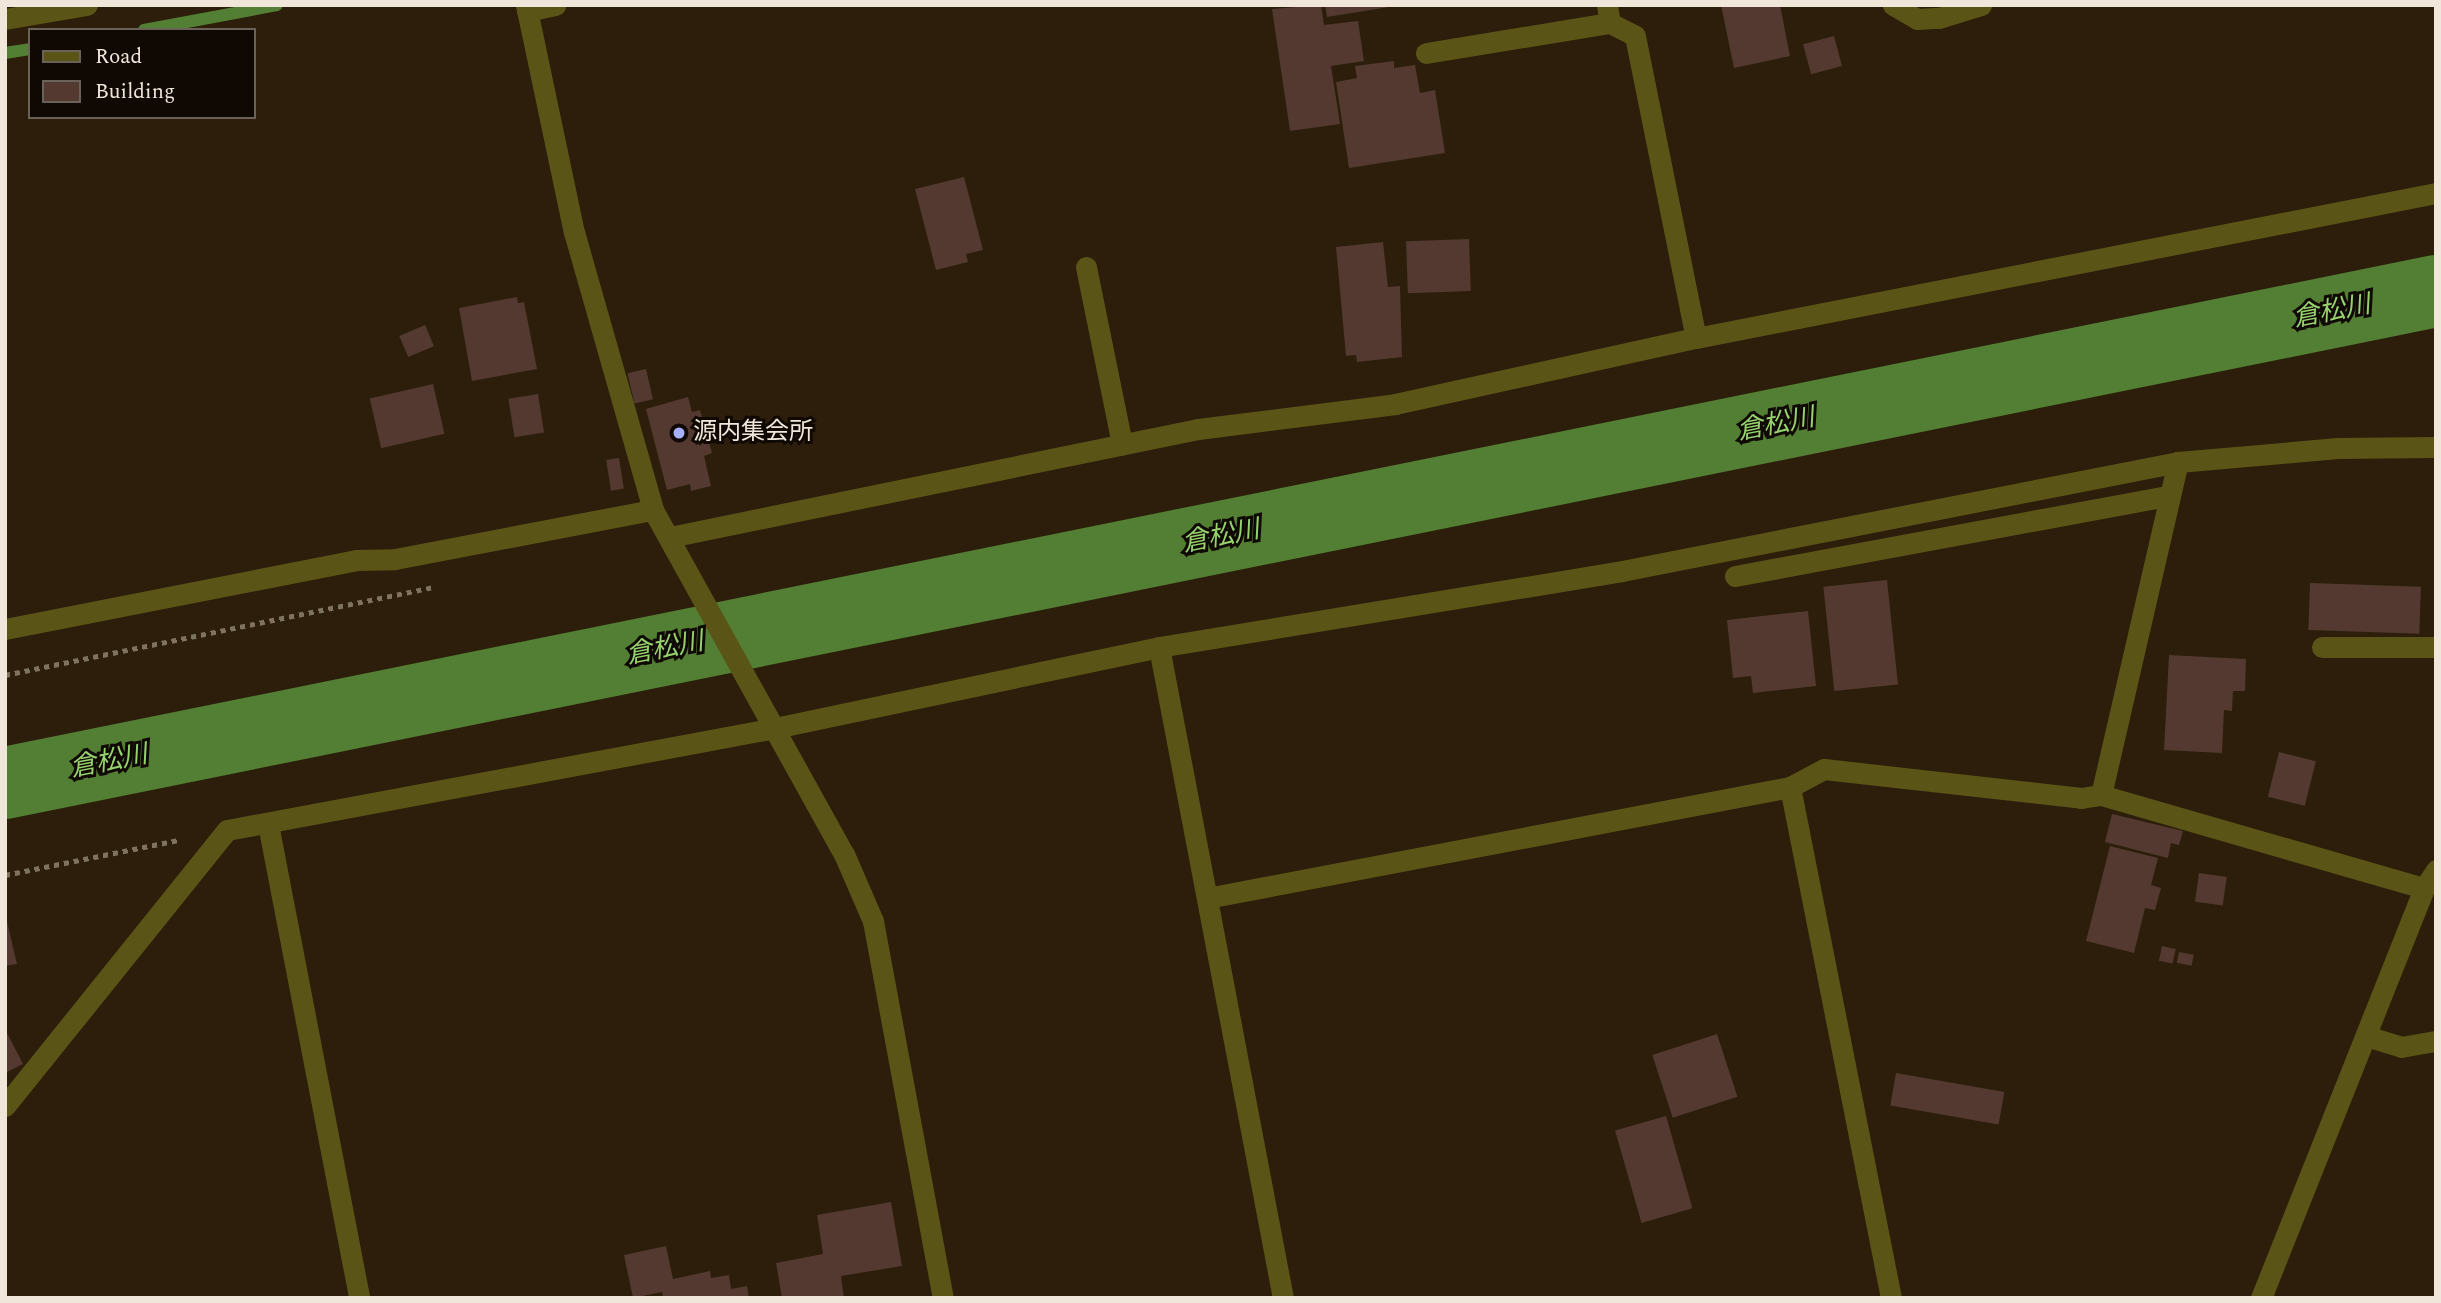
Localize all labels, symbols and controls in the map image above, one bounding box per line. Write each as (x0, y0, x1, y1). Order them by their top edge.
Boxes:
legend (28, 28, 256, 119)
text: Road (95, 41, 142, 73)
text: Building (95, 76, 175, 108)
water label: 倉松川 (2291, 289, 2373, 335)
water label: 倉松川 (1735, 402, 1817, 448)
place label: 源内集会所 (693, 419, 813, 447)
marker: 源内集会所 (671, 425, 687, 441)
water label: 倉松川 (1180, 514, 1262, 560)
water label: 倉松川 (624, 626, 706, 672)
water label: 倉松川 (68, 739, 150, 785)

